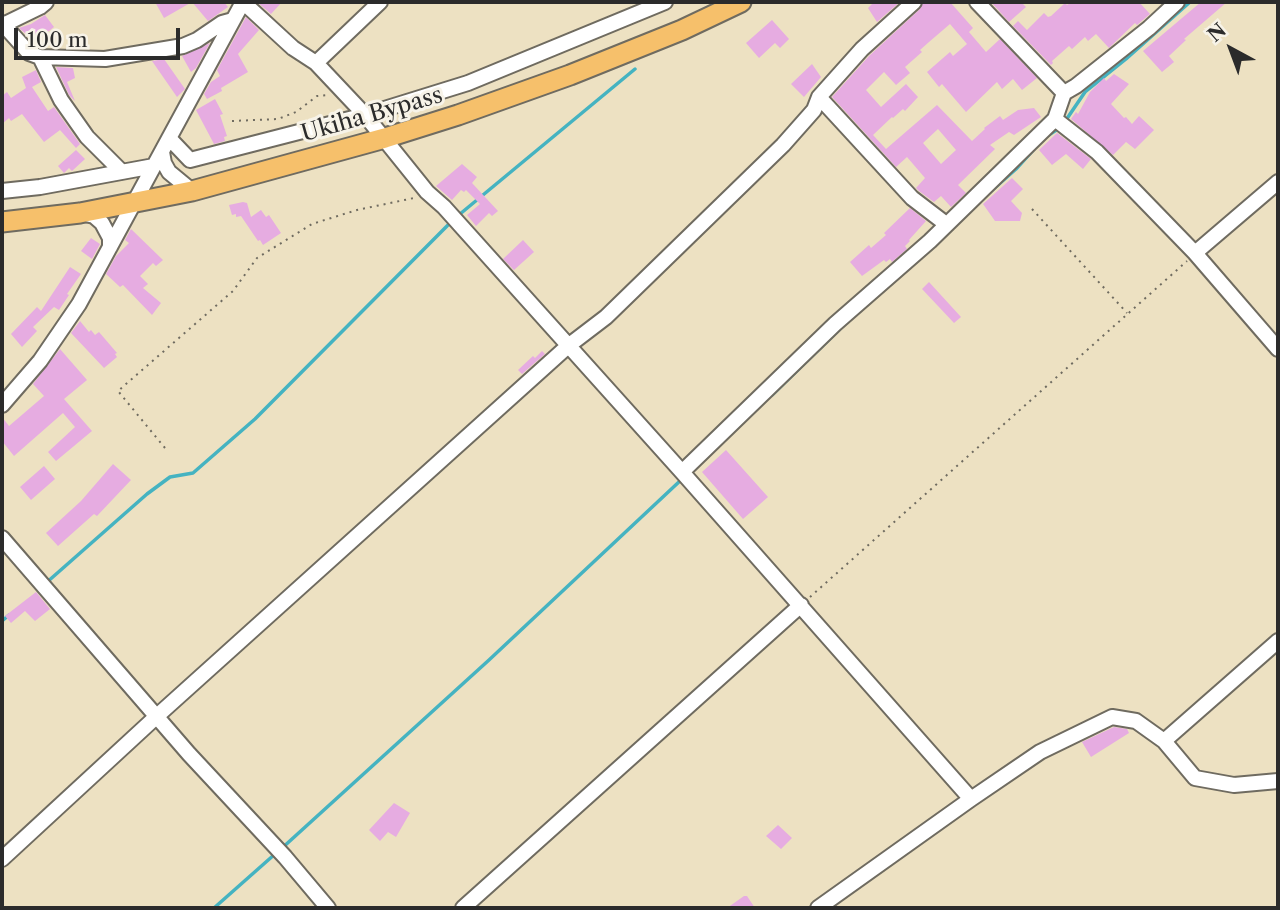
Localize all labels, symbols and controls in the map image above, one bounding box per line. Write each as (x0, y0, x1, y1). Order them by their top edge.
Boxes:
scale bar (18, 14, 184, 58)
north arrow (1196, 14, 1266, 84)
text: N (1203, 19, 1231, 47)
text: 100 m (27, 27, 88, 52)
street label: Ukiha Bypass (298, 82, 446, 148)

